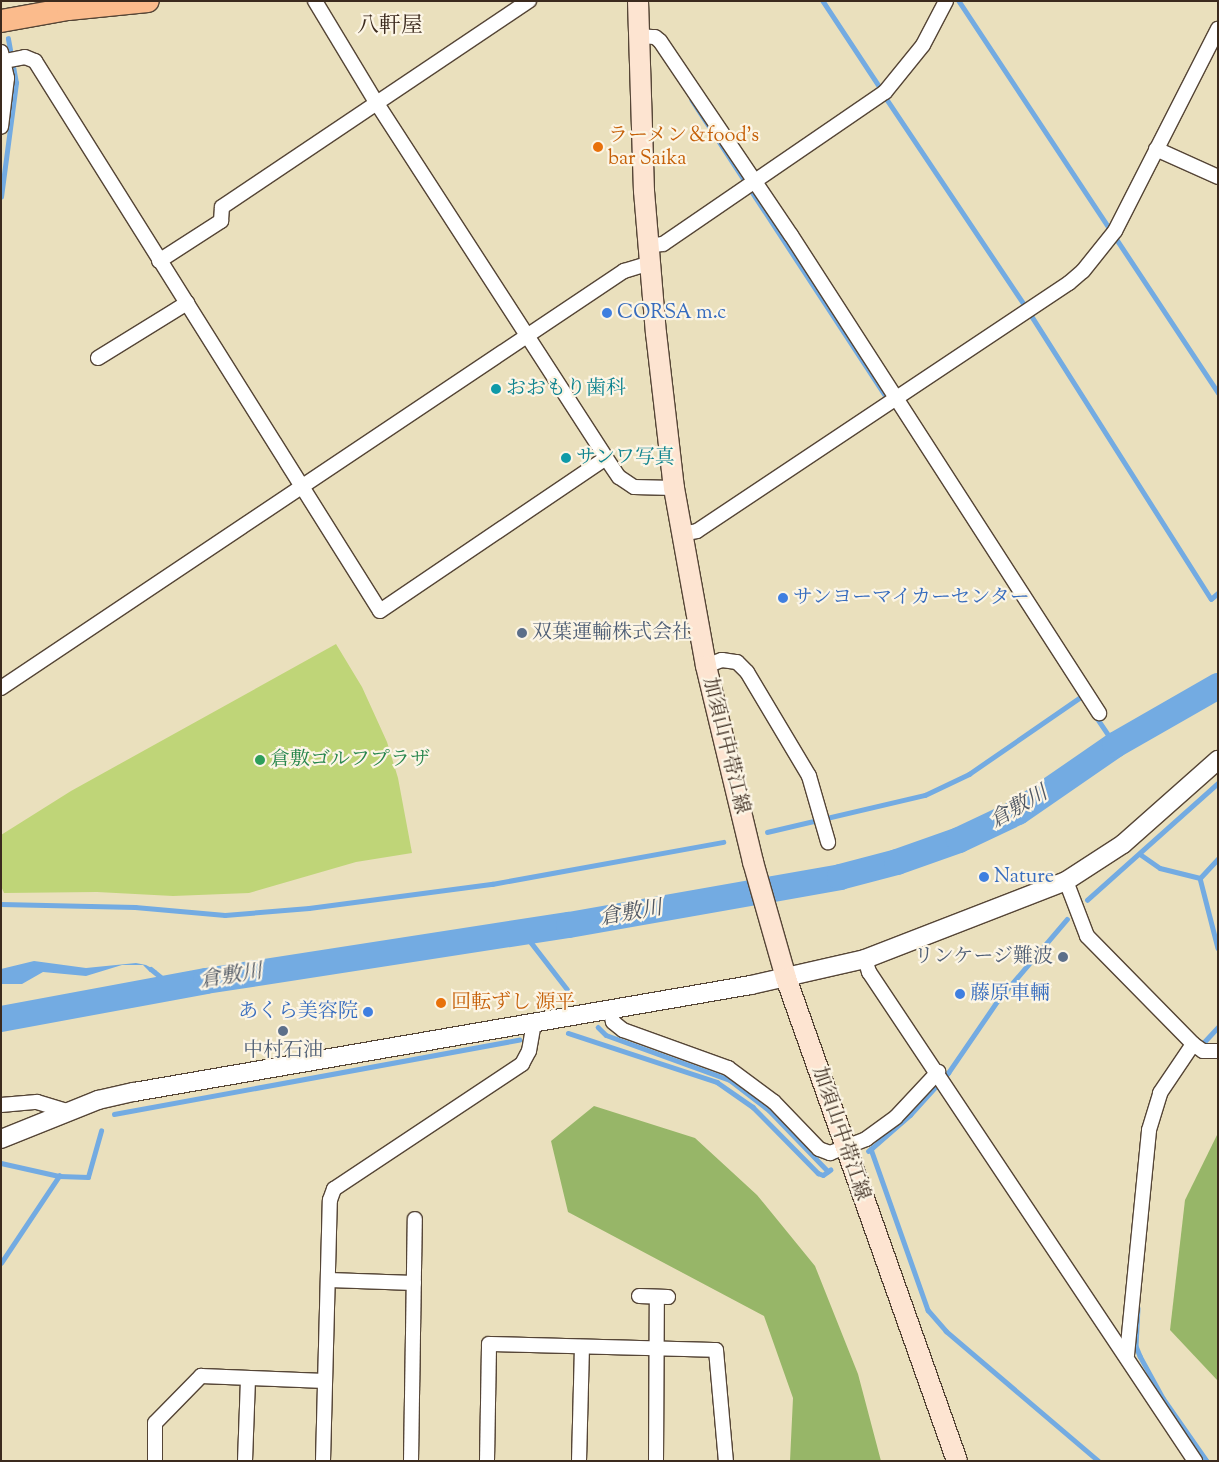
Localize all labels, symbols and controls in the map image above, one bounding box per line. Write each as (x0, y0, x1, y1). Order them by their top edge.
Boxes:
district label: 八軒屋 (357, 15, 423, 41)
place label: ラーメン＆food’s bar Saika (608, 124, 760, 171)
marker: ラーメン＆food’s bar Saika (592, 141, 604, 153)
place label: CORSA m.c (617, 301, 726, 325)
marker: CORSA m.c (601, 307, 613, 319)
place label: おおもり歯科 (506, 377, 626, 401)
marker: おおもり歯科 (490, 383, 502, 395)
place label: サンワ写真 (576, 446, 676, 470)
marker: サンワ写真 (560, 452, 572, 464)
place label: サンヨーマイカーセンター (793, 586, 1033, 610)
marker: サンヨーマイカーセンター (777, 592, 789, 604)
place label: 双葉運輸株式会社 (532, 621, 692, 645)
marker: 双葉運輸株式会社 (516, 627, 528, 639)
street label: 加須山中帯江線 (696, 675, 754, 817)
place label: 倉敷ゴルフプラザ (270, 748, 430, 772)
marker: 倉敷ゴルフプラザ (254, 754, 266, 766)
water label: 倉敷川 (985, 781, 1053, 835)
place label: Nature (994, 865, 1054, 889)
marker: Nature (978, 871, 990, 883)
water label: 倉敷川 (598, 896, 664, 932)
place label: リンケージ難波 (913, 945, 1053, 969)
marker: リンケージ難波 (1057, 951, 1069, 963)
water label: 倉敷川 (198, 960, 264, 994)
place label: 藤原車輛 (970, 982, 1050, 1006)
marker: 藤原車輛 (954, 988, 966, 1000)
place label: 回転ずし 源平 (451, 991, 575, 1015)
marker: 回転ずし 源平 (435, 997, 447, 1009)
place label: あくら美容院 (238, 1000, 358, 1024)
marker: あくら美容院 (362, 1006, 374, 1018)
marker: 中村石油 (277, 1025, 289, 1037)
place label: 中村石油 (243, 1039, 323, 1063)
street label: 加須山中帯江線 (806, 1064, 874, 1204)

